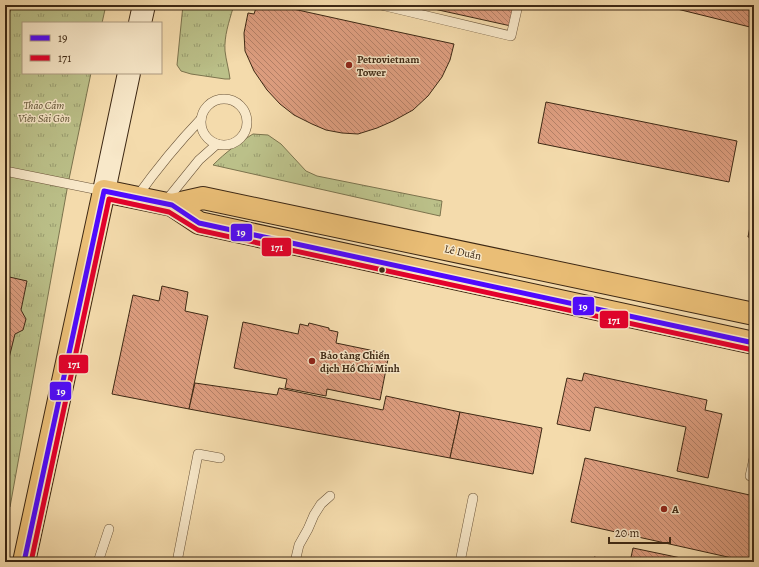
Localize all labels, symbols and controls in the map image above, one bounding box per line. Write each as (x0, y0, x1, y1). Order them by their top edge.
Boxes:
legend (22, 22, 162, 74)
text: 19 (58, 30, 68, 46)
text: 171 (58, 50, 71, 66)
place label: Petrovietnam Tower (357, 52, 419, 80)
marker: Petrovietnam Tower (344, 60, 354, 70)
park label: Thảo Cầm Viên Sài Gòn (18, 98, 70, 126)
line badge: 19 (230, 223, 253, 242)
text: 19 (236, 225, 246, 240)
line badge: 171 (261, 237, 292, 257)
text: 171 (271, 240, 283, 255)
street label: Lê Duẩn (443, 241, 483, 264)
unlabelled marker (377, 265, 387, 275)
line badge: 19 (572, 296, 595, 316)
text: 19 (578, 299, 588, 314)
line badge: 171 (599, 310, 629, 329)
text: 171 (608, 313, 620, 328)
place label: Bảo tàng Chiến dịch Hồ Chí Minh (320, 348, 400, 376)
line badge: 171 (58, 354, 89, 374)
marker: Bảo tàng Chiến dịch Hồ Chí Minh (307, 356, 317, 366)
text: 171 (68, 357, 80, 372)
line badge: 19 (49, 381, 72, 401)
text: 19 (56, 384, 66, 399)
place label: A (671, 502, 679, 517)
marker: A (659, 504, 669, 514)
scale bar (609, 519, 670, 545)
text: 20 m (615, 525, 639, 541)

